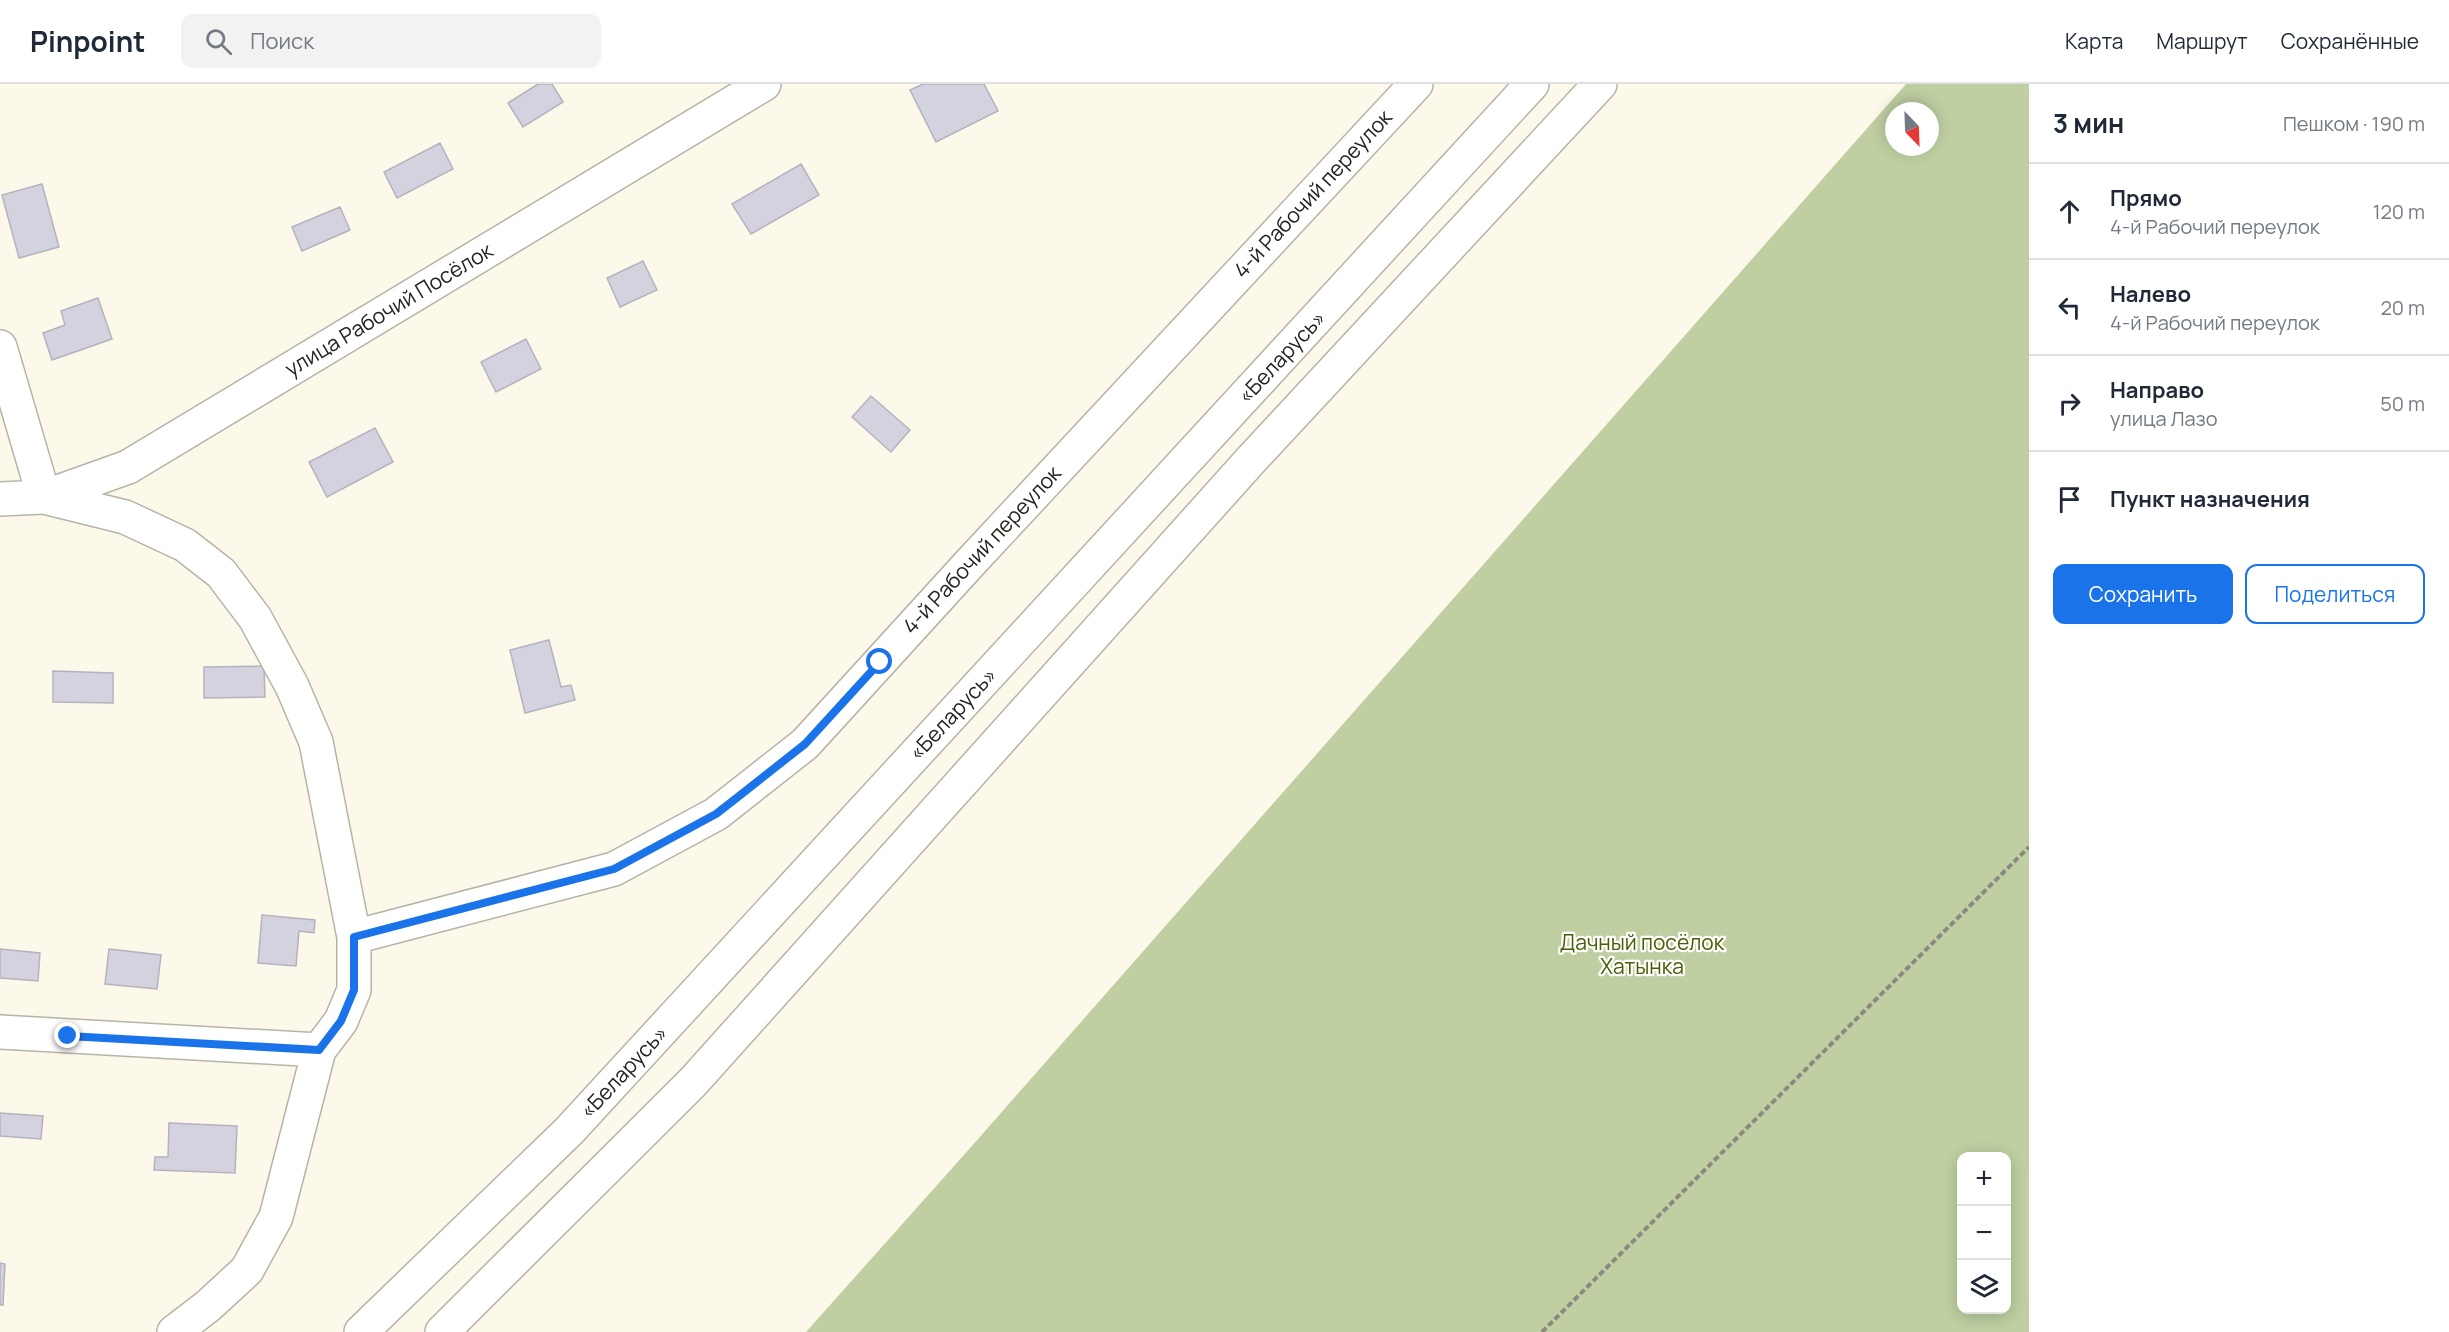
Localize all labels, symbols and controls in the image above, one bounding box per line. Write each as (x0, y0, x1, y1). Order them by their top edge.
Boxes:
search box (181, 14, 601, 68)
text: Pinpoint (30, 22, 145, 60)
icon: search (202, 25, 235, 58)
text: Поиск (250, 26, 314, 56)
text: Карта (2065, 27, 2123, 55)
text: Маршрут (2156, 27, 2248, 55)
text: Сохранённые (2281, 27, 2419, 55)
north arrow (1885, 102, 1939, 156)
street label: 4-й Рабочий переулок (1227, 103, 1398, 283)
text: 3 мин (2053, 105, 2124, 141)
text: Пешком · 190 m (2283, 110, 2425, 137)
text: Прямо (2110, 183, 2182, 213)
icon: ahead (2053, 195, 2086, 228)
text: 120 m (2373, 198, 2425, 225)
text: 4-й Рабочий переулок (2110, 213, 2320, 240)
street label: улица Рабочий Посёлок (279, 236, 498, 382)
text: Налево (2110, 279, 2191, 309)
icon: left (2053, 291, 2086, 324)
text: 20 m (2380, 294, 2425, 321)
street label: «Беларусь» (1231, 304, 1331, 409)
text: 4-й Рабочий переулок (2110, 309, 2320, 336)
text: Направо (2110, 375, 2204, 405)
icon: right (2053, 387, 2086, 420)
text: 50 m (2380, 390, 2425, 417)
text: улица Лазо (2110, 405, 2218, 432)
street label: 4-й Рабочий переулок (896, 459, 1067, 639)
icon: arrive (2053, 483, 2086, 516)
text: Пункт назначения (2110, 484, 2310, 514)
button: Сохранить (2053, 564, 2233, 624)
button: Поделиться (2245, 564, 2425, 624)
route start (866, 648, 892, 674)
street label: «Беларусь» (902, 661, 1002, 766)
park label: Дачный посёлок Хатынка (1560, 928, 1725, 980)
street label: «Беларусь» (573, 1019, 673, 1124)
route end (54, 1022, 80, 1048)
map controls (1957, 1152, 2011, 1314)
button: + (1957, 1152, 2011, 1206)
button: − (1957, 1206, 2011, 1260)
button: layers (1957, 1260, 2011, 1314)

